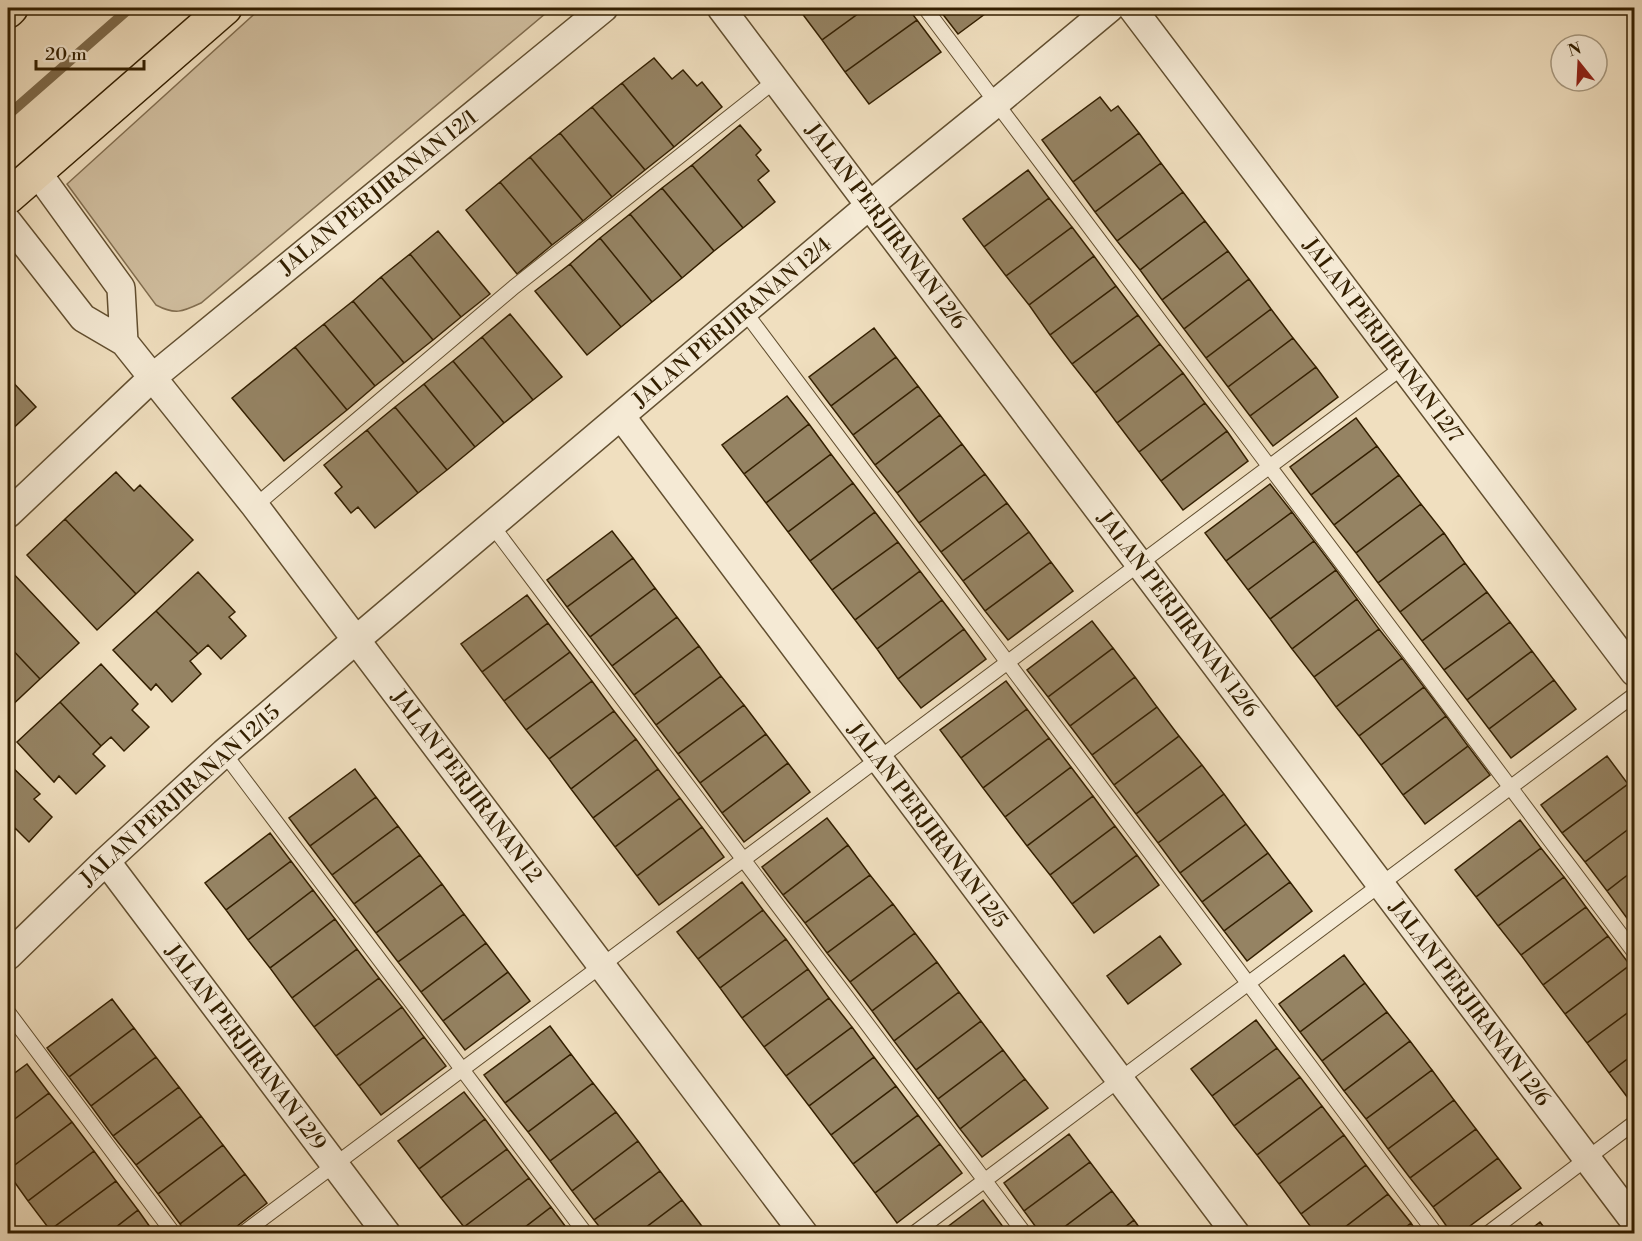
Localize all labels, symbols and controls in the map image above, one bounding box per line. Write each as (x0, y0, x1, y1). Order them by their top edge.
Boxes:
scale bar (36, 33, 144, 71)
north arrow (1549, 33, 1609, 93)
text: N (1566, 38, 1584, 61)
text: 20 m (45, 43, 87, 66)
street label: JALAN PERJIRANAN 12/1 (273, 105, 483, 281)
street label: JALAN PERJIRANAN 12/6 (799, 118, 971, 335)
street label: JALAN PERJIRANAN 12/4 (627, 232, 837, 414)
street label: JALAN PERJIRANAN 12/7 (1296, 232, 1468, 448)
street label: JALAN PERJIRANAN 12/6 (1091, 506, 1263, 723)
street label: JALAN PERJIRANAN 12 (385, 684, 547, 888)
street label: JALAN PERJIRANAN 12/15 (75, 699, 286, 893)
street label: JALAN PERJIRANAN 12/5 (841, 717, 1013, 933)
street label: JALAN PERJIRANAN 12/6 (1383, 895, 1555, 1112)
street label: JALAN PERJIRANAN 12/9 (159, 939, 331, 1156)

